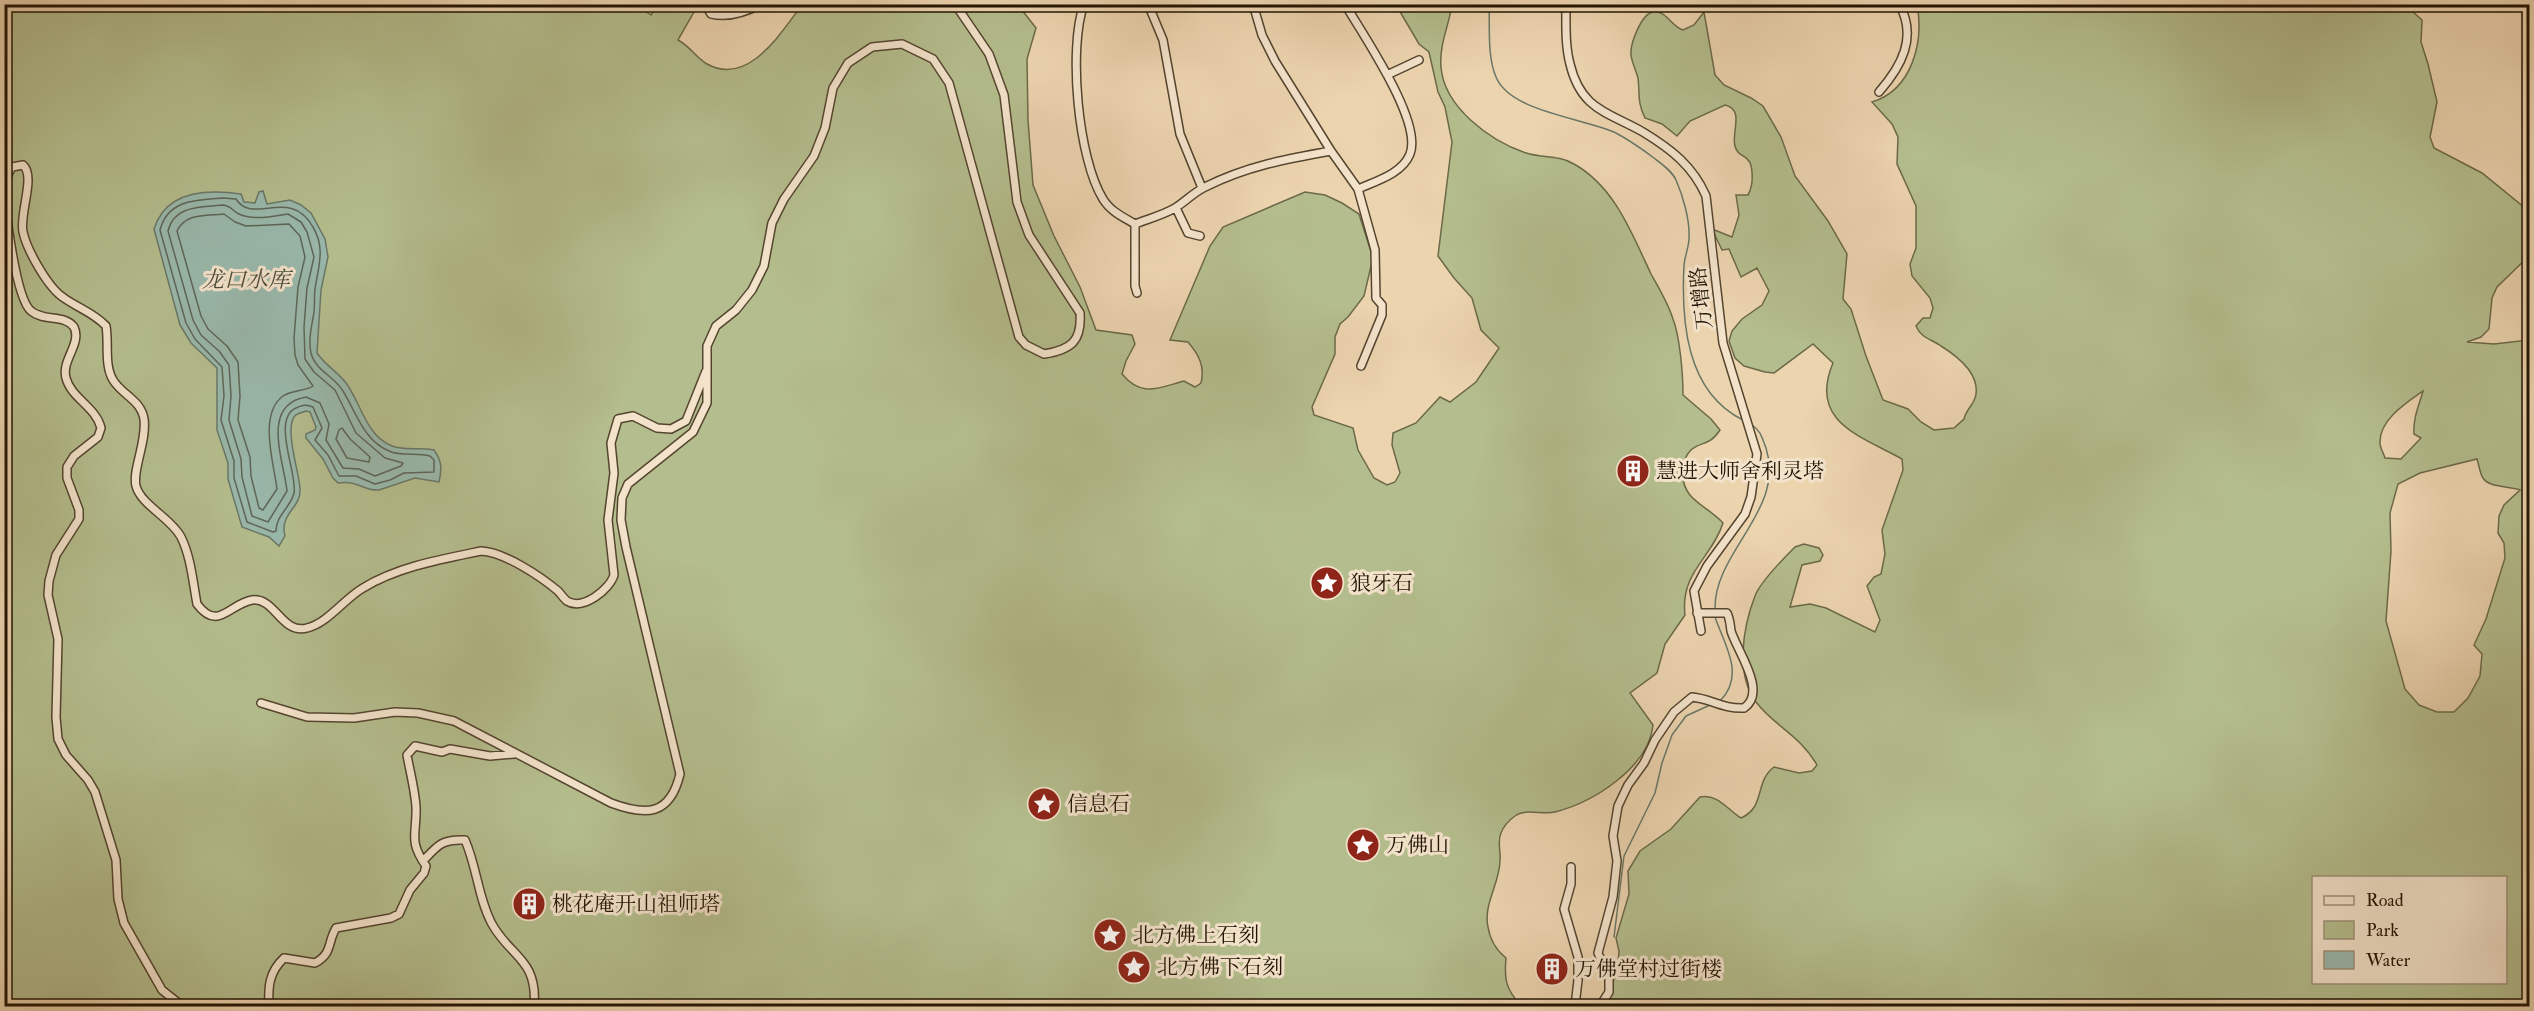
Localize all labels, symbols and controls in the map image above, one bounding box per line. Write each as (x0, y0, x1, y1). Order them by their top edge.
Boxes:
street label: 万增路 (1684, 265, 1719, 331)
water label: 龙口水库 (202, 266, 294, 294)
building icon: 慧进大师舍利灵塔 (1615, 453, 1651, 489)
place label: 慧进大师舍利灵塔 (1656, 458, 1824, 485)
place icon: 狼牙石 (1309, 565, 1345, 601)
place label: 狼牙石 (1350, 570, 1413, 597)
place icon: 信息石 (1026, 786, 1062, 822)
place label: 信息石 (1067, 791, 1130, 818)
place icon: 万佛山 (1345, 827, 1381, 863)
place label: 万佛山 (1386, 832, 1449, 859)
legend (2312, 876, 2507, 984)
building icon: 桃花庵开山祖师塔 (511, 886, 547, 922)
text: Road (2366, 889, 2404, 912)
place label: 桃花庵开山祖师塔 (552, 891, 720, 918)
place icon: 北方佛上石刻 (1092, 917, 1128, 953)
text: Park (2366, 919, 2399, 942)
place label: 北方佛上石刻 (1133, 922, 1259, 949)
place icon: 北方佛下石刻 (1116, 949, 1152, 985)
text: Water (2365, 949, 2410, 972)
building icon: 万佛堂村过街楼 (1534, 951, 1570, 987)
place label: 北方佛下石刻 (1157, 954, 1283, 981)
place label: 万佛堂村过街楼 (1575, 956, 1722, 983)

